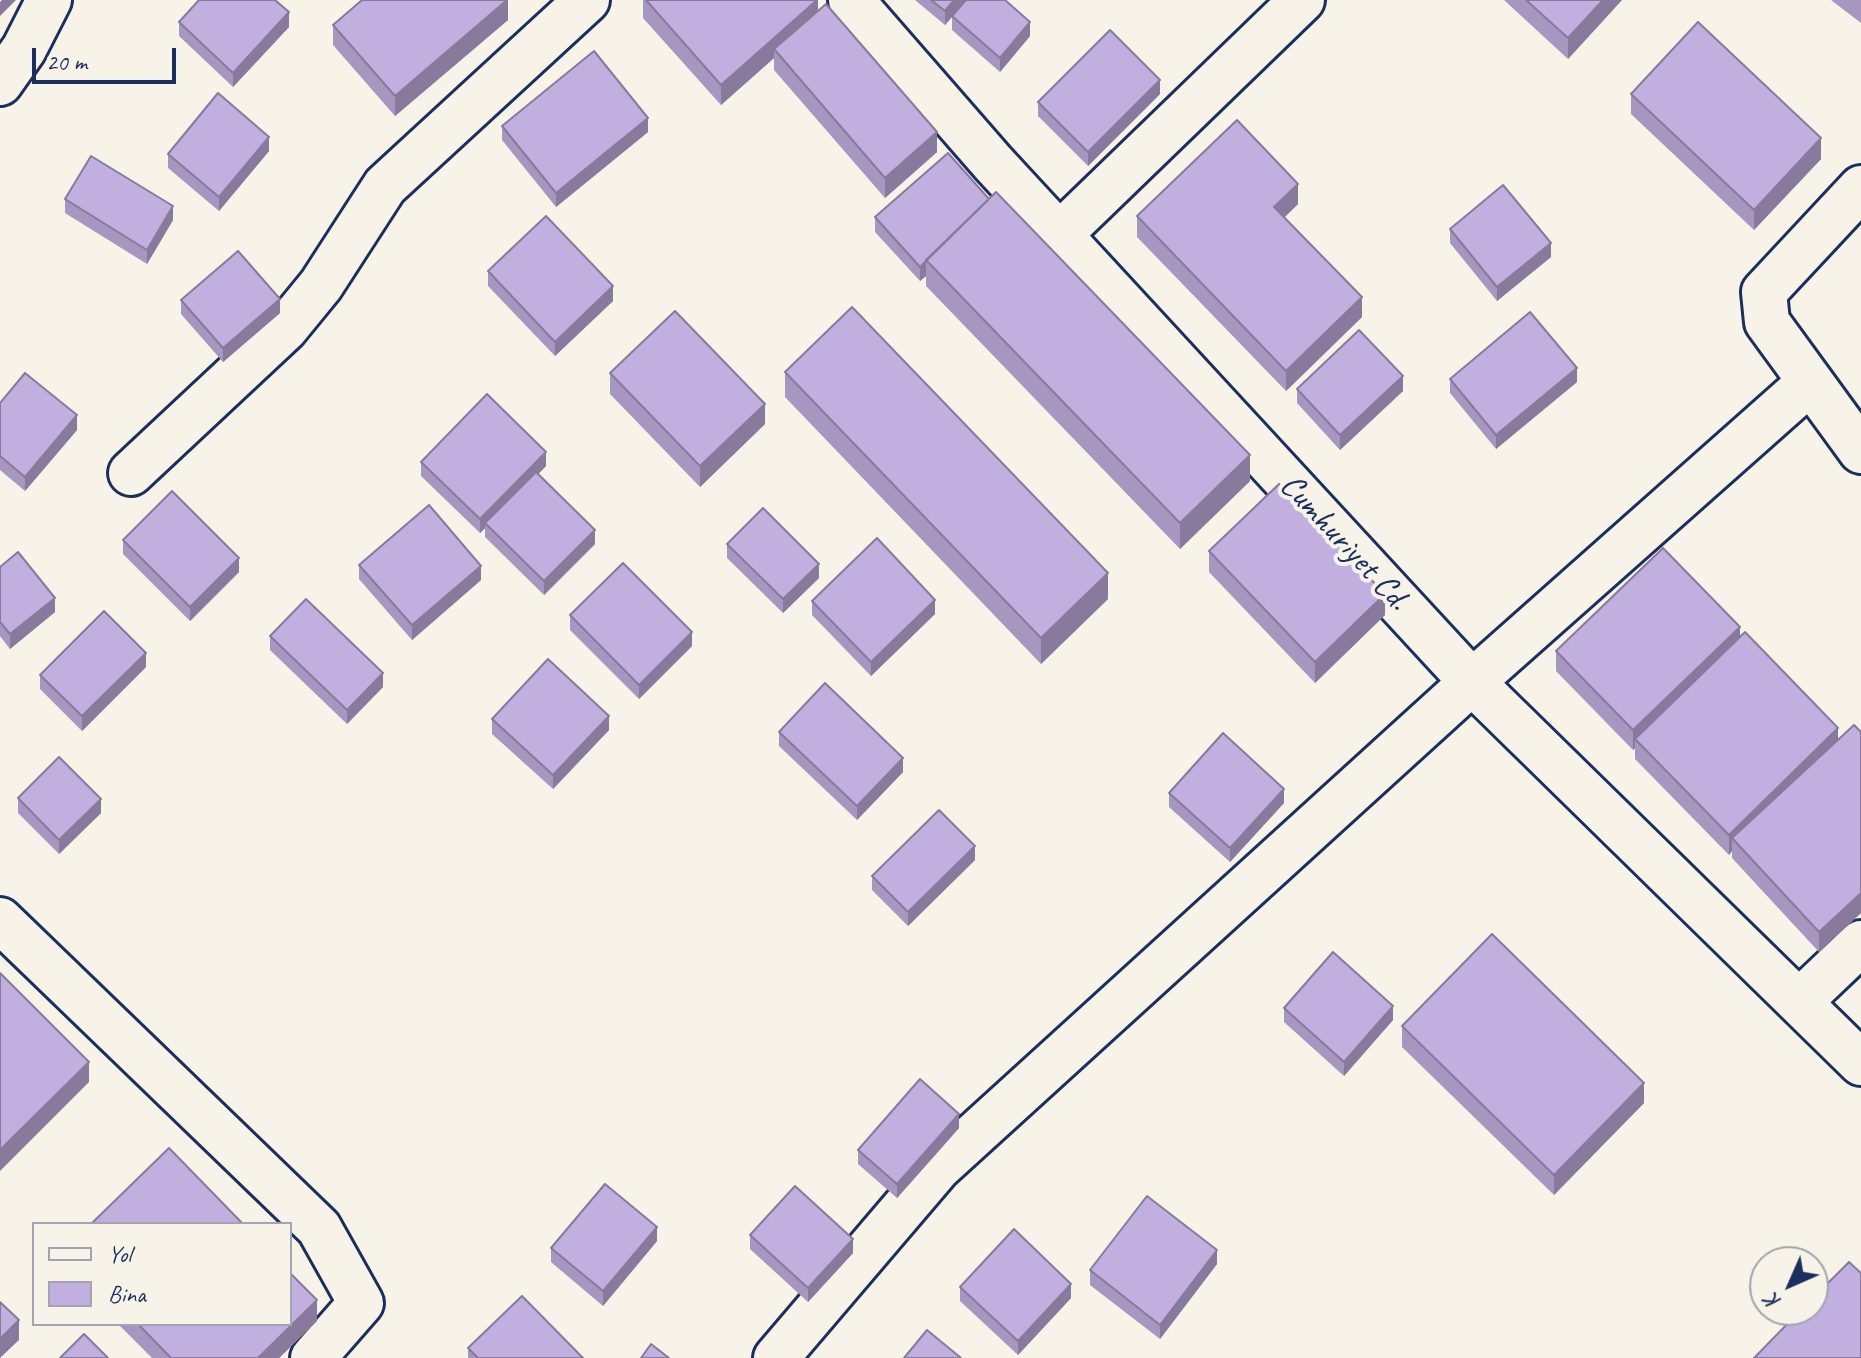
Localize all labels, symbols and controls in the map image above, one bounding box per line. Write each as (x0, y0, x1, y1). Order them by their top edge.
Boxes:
scale bar (36, 32, 180, 82)
text: 20 m (46, 47, 87, 77)
street label: Cumhuriyet Cd. (1270, 466, 1418, 620)
legend (32, 1222, 292, 1326)
text: Yol (108, 1239, 131, 1269)
north arrow (1749, 1246, 1829, 1326)
text: Bina (108, 1279, 146, 1309)
text: K (1760, 1288, 1787, 1315)

